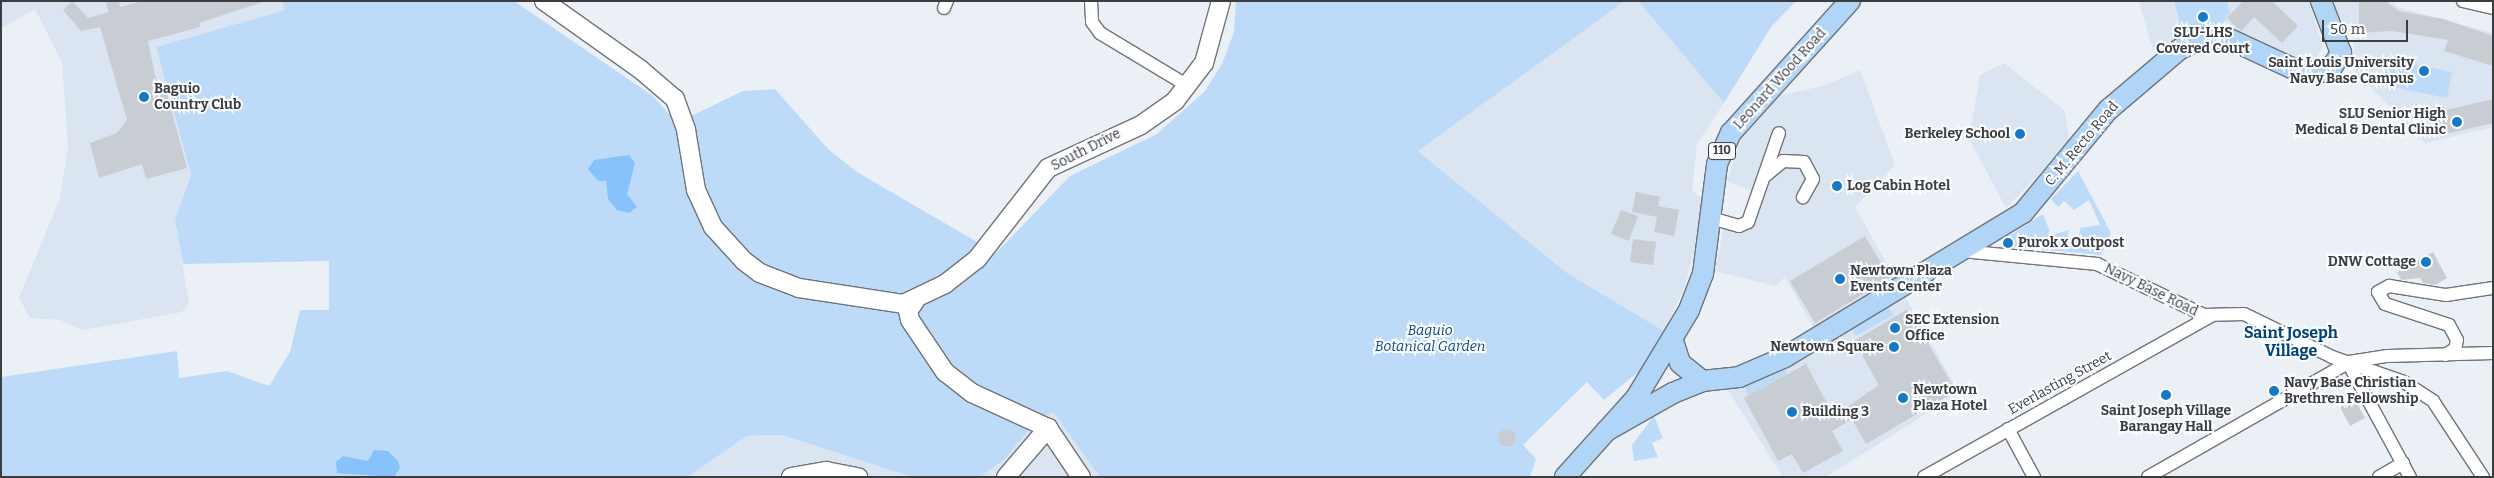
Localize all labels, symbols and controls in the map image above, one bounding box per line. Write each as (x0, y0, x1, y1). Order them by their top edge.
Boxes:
scale bar (2324, 10, 2410, 42)
marker: SLU-LHS Covered Court (2197, 11, 2209, 23)
text: 50 m (2330, 20, 2365, 38)
street label: Leonard Wood Road (1730, 25, 1830, 133)
place label: SLU-LHS Covered Court (2156, 25, 2250, 58)
place label: Saint Louis University Navy Base Campus (2268, 55, 2414, 88)
marker: Saint Louis University Navy Base Campus (2418, 65, 2430, 77)
place label: Baguio Country Club (154, 81, 241, 114)
marker: Baguio Country Club (138, 91, 150, 103)
street label: C. M. Recto Road (2042, 98, 2122, 190)
place label: SLU Senior High Medical & Dental Clinic (2295, 106, 2446, 138)
marker: SLU Senior High Medical & Dental Clinic (2450, 115, 2464, 129)
street label: South Drive (1048, 125, 1124, 175)
place label: Berkeley School (1905, 126, 2010, 142)
marker: Berkeley School (2014, 128, 2026, 140)
road number: 110 (1707, 142, 1737, 160)
place label: Log Cabin Hotel (1847, 178, 1950, 194)
marker: Log Cabin Hotel (1831, 180, 1843, 192)
place label: Purok x Outpost (2018, 235, 2125, 251)
marker: Purok x Outpost (2002, 237, 2014, 249)
place label: DNW Cottage (2328, 254, 2416, 270)
marker: DNW Cottage (2420, 256, 2432, 268)
street label: Navy Base Road (2101, 260, 2201, 320)
place label: Newtown Plaza Events Center (1850, 263, 1952, 296)
marker: Newtown Plaza Events Center (1834, 273, 1846, 285)
place label: SEC Extension Office (1905, 312, 1999, 344)
marker: SEC Extension Office (1889, 322, 1901, 334)
park label: Baguio Botanical Garden (1375, 323, 1485, 356)
district label: Saint Joseph Village (2244, 323, 2338, 361)
place label: Newtown Square (1770, 339, 1884, 355)
marker: Newtown Square (1888, 341, 1900, 353)
street label: Everlasting Street (2005, 348, 2115, 418)
place label: Navy Base Christian Brethren Fellowship (2284, 375, 2418, 408)
place label: Newtown Plaza Hotel (1913, 382, 1987, 414)
marker: Navy Base Christian Brethren Fellowship (2268, 385, 2280, 397)
marker: Saint Joseph Village Barangay Hall (2160, 389, 2172, 401)
marker: Newtown Plaza Hotel (1897, 392, 1909, 404)
place label: Saint Joseph Village Barangay Hall (2101, 403, 2231, 436)
place label: Building 3 (1802, 404, 1869, 420)
marker: Building 3 (1786, 406, 1798, 418)

